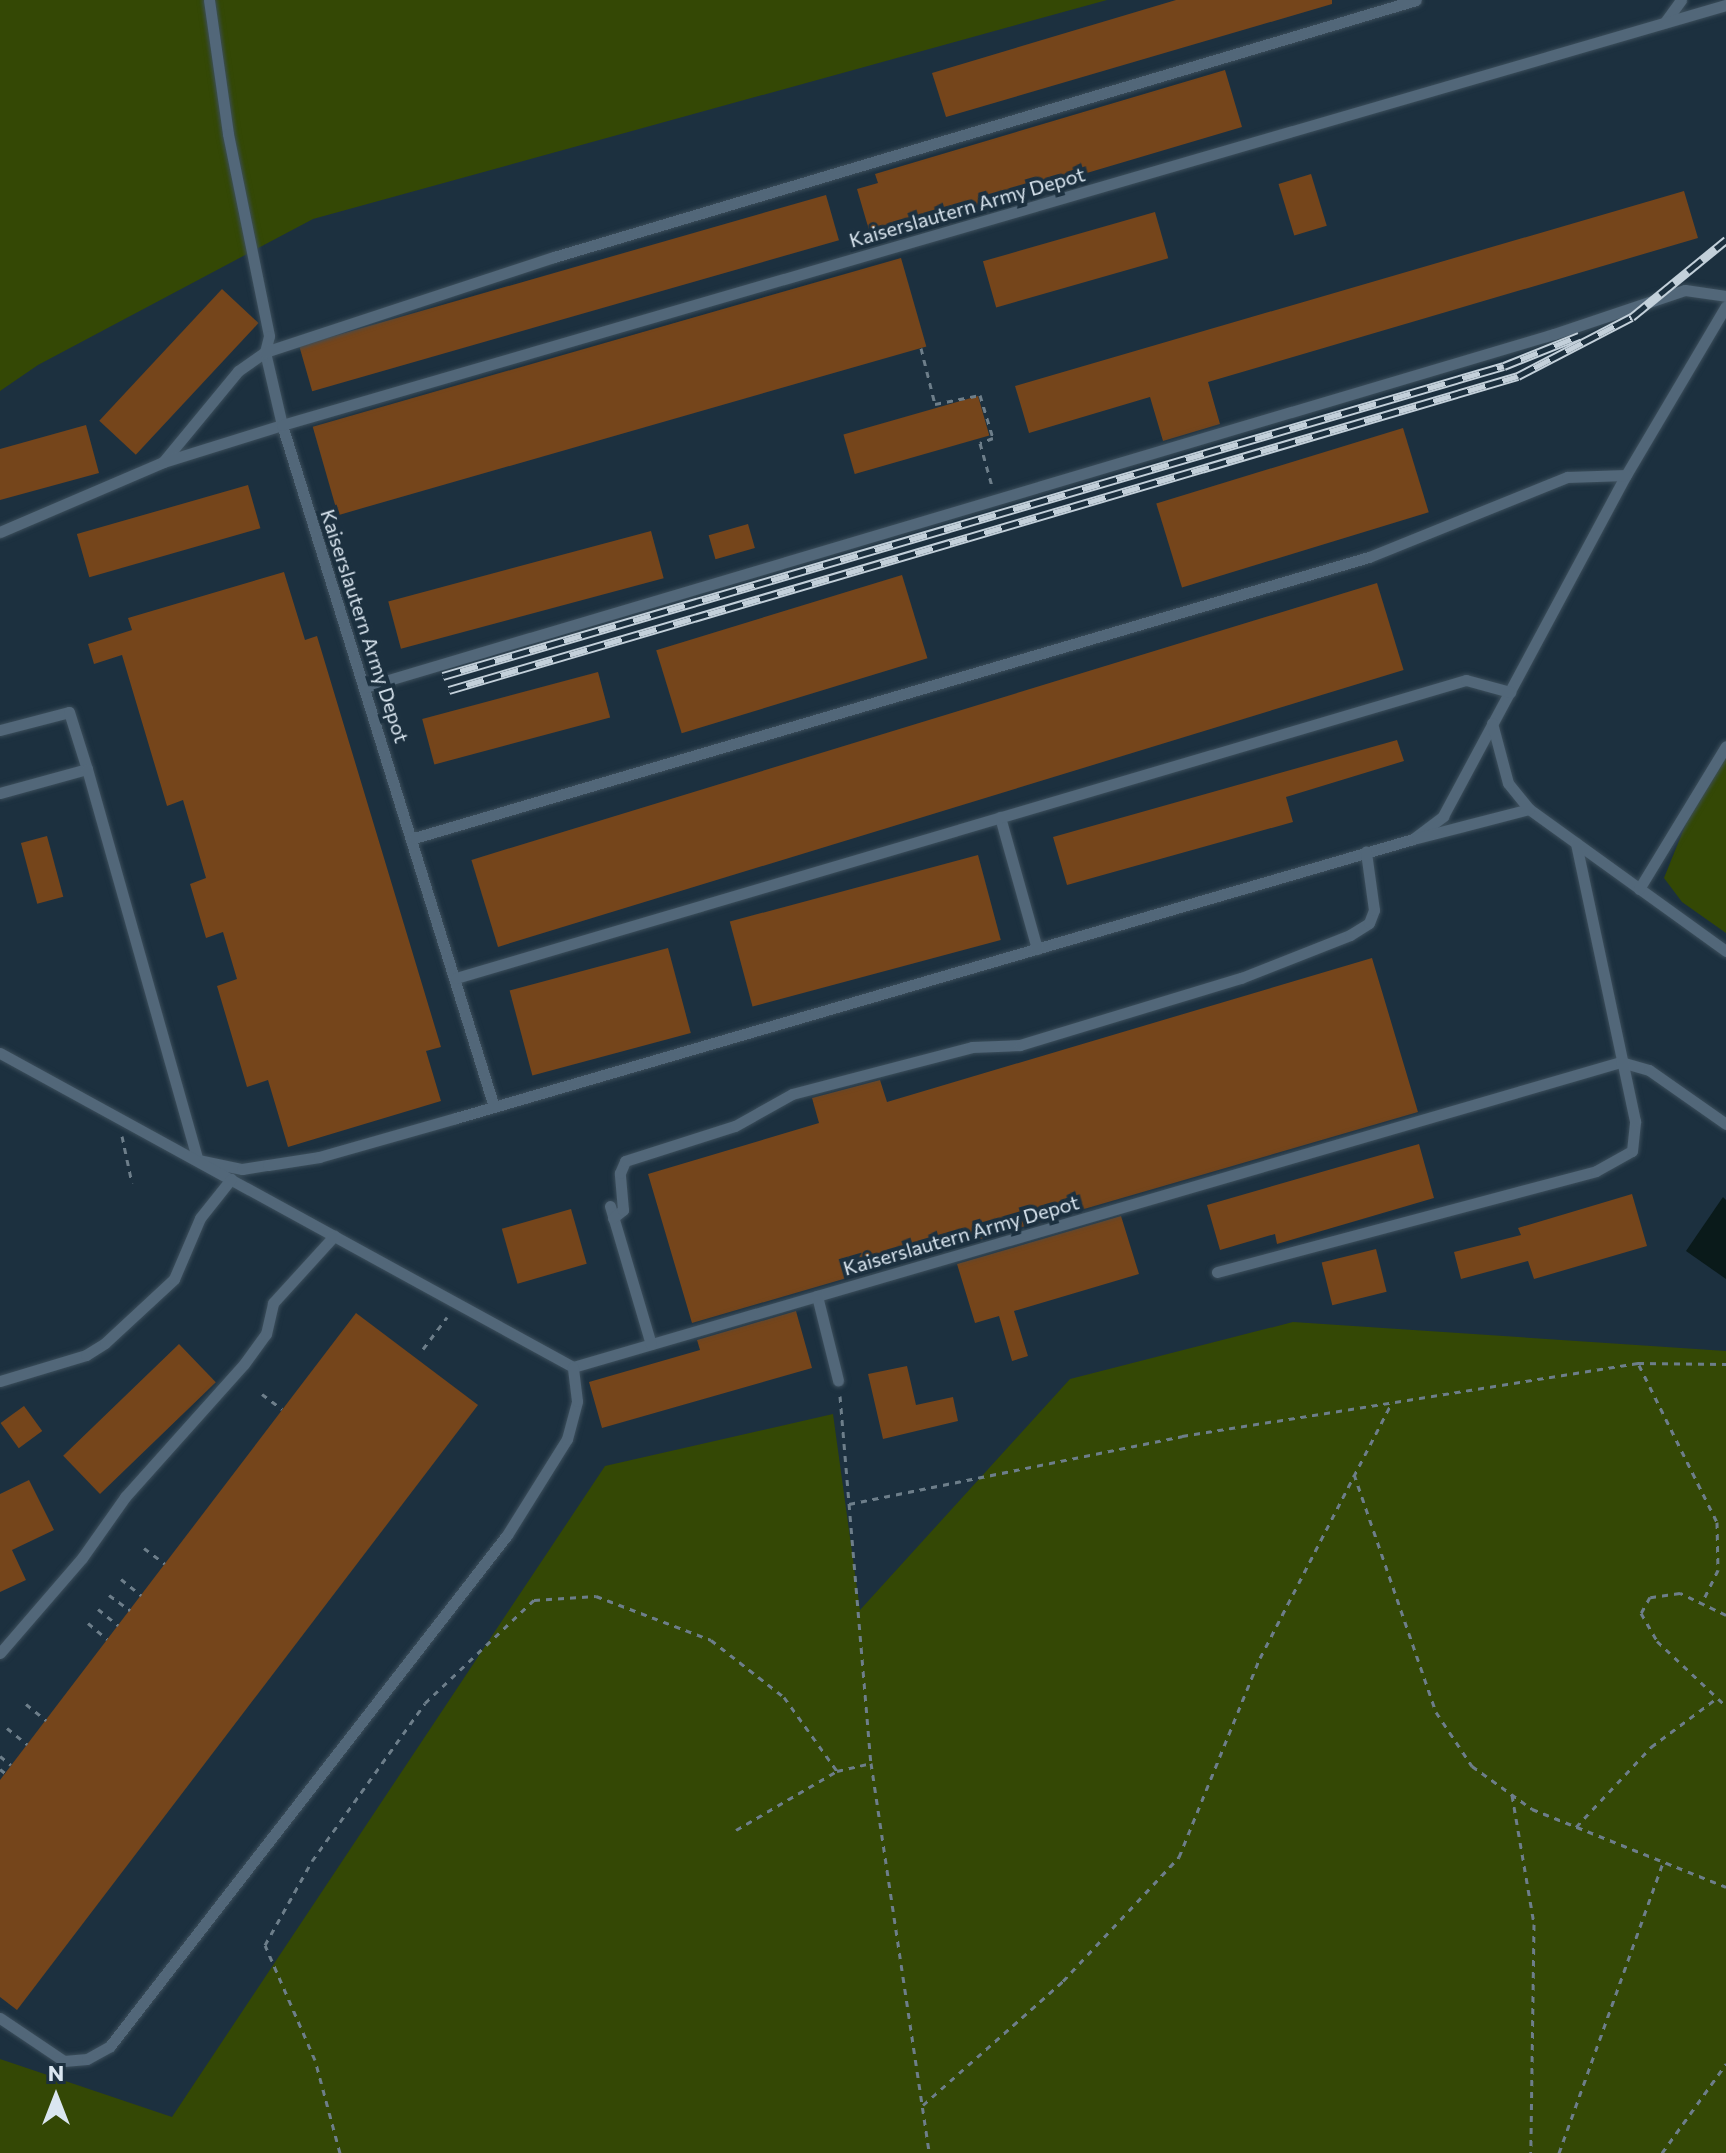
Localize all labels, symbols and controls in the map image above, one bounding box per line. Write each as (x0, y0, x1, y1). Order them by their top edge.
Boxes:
street label: Kaiserslautern Army Depot (846, 162, 1088, 252)
street label: Kaiserslautern Army Depot (316, 506, 414, 746)
street label: Kaiserslautern Army Depot (840, 1190, 1082, 1280)
north arrow (16, 2057, 96, 2137)
text: N (48, 2059, 64, 2086)

